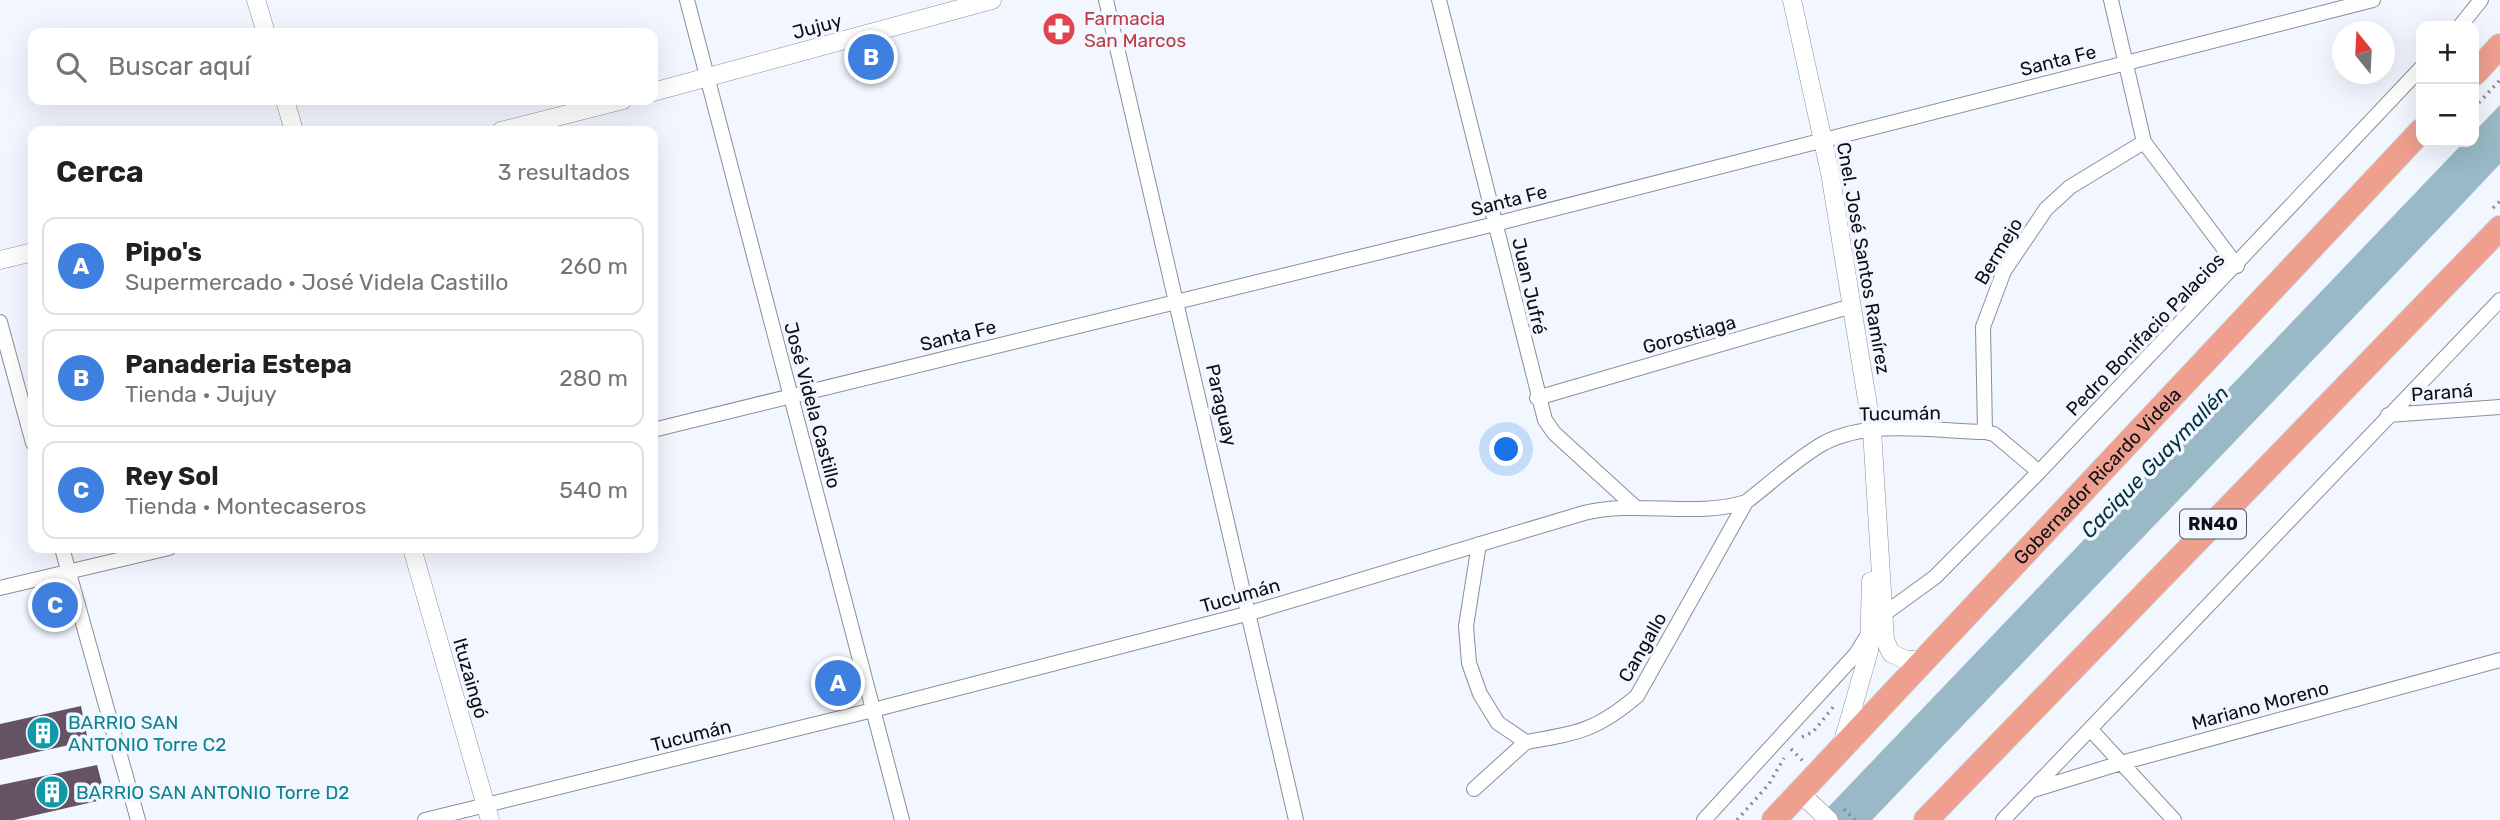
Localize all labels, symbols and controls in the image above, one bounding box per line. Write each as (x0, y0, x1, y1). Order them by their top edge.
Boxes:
place label: Farmacia San Marcos (1084, 7, 1186, 52)
street label: Jujuy (790, 9, 844, 44)
pharmacy icon: Farmacia San Marcos (1040, 10, 1078, 48)
north arrow (2332, 21, 2395, 84)
map controls (2416, 21, 2479, 147)
button: + (2416, 21, 2479, 84)
search box (28, 28, 658, 105)
pin: B (848, 31, 894, 83)
street label: Santa Fe (2018, 40, 2099, 81)
icon: search (52, 48, 90, 86)
text: Buscar aquí (108, 51, 250, 82)
button: − (2416, 84, 2479, 147)
street label: Cnel. José Santos Ramírez (1832, 140, 1895, 376)
text: Cerca (56, 154, 144, 190)
text: 3 resultados (498, 158, 630, 186)
street label: Santa Fe (1469, 180, 1550, 221)
street label: Bermejo (1970, 214, 2027, 289)
street label: Juan Jufré (1507, 236, 1552, 337)
text: Pipo's (125, 237, 202, 268)
street label: Pedro Bonifacio Palacios (2061, 248, 2229, 421)
text: A (73, 252, 89, 280)
text: 260 m (560, 252, 628, 280)
text: Supermercado · José Videla Castillo (125, 268, 509, 296)
street label: Gorostiaga (1640, 310, 1738, 359)
street label: Santa Fe (918, 315, 999, 356)
street label: José Videla Castillo (779, 320, 846, 491)
text: Panaderia Estepa (125, 349, 352, 380)
street label: Paraguay (1201, 362, 1242, 448)
text: B (73, 364, 89, 392)
text: 280 m (559, 364, 628, 392)
street label: Paraná (2410, 379, 2474, 406)
text: Tienda · Jujuy (125, 380, 277, 408)
water label: Cacique Guaymallén (2076, 380, 2234, 543)
street label: Gobernador Ricardo Videla (2009, 383, 2186, 570)
street label: Tucumán (1859, 401, 1941, 426)
your location (1489, 432, 1523, 466)
text: Rey Sol (125, 461, 219, 492)
text: C (73, 476, 89, 504)
text: 540 m (559, 476, 628, 504)
text: Tienda · Montecaseros (125, 492, 366, 520)
road number: RN40 (2180, 510, 2246, 538)
street label: Tucumán (1198, 573, 1283, 618)
pin: C (32, 579, 78, 631)
street label: Cangallo (1613, 608, 1672, 686)
street label: Ituzaingó (448, 635, 493, 721)
pin: A (815, 657, 861, 709)
street label: Mariano Moreno (2189, 676, 2331, 735)
place label: BARRIO SAN ANTONIO Torre C2 (68, 711, 226, 756)
building icon: BARRIO SAN ANTONIO Torre C2 (24, 714, 62, 752)
street label: Tucumán (649, 714, 734, 757)
building icon: BARRIO SAN ANTONIO Torre D2 (33, 773, 71, 811)
place label: BARRIO SAN ANTONIO Torre D2 (76, 781, 349, 804)

